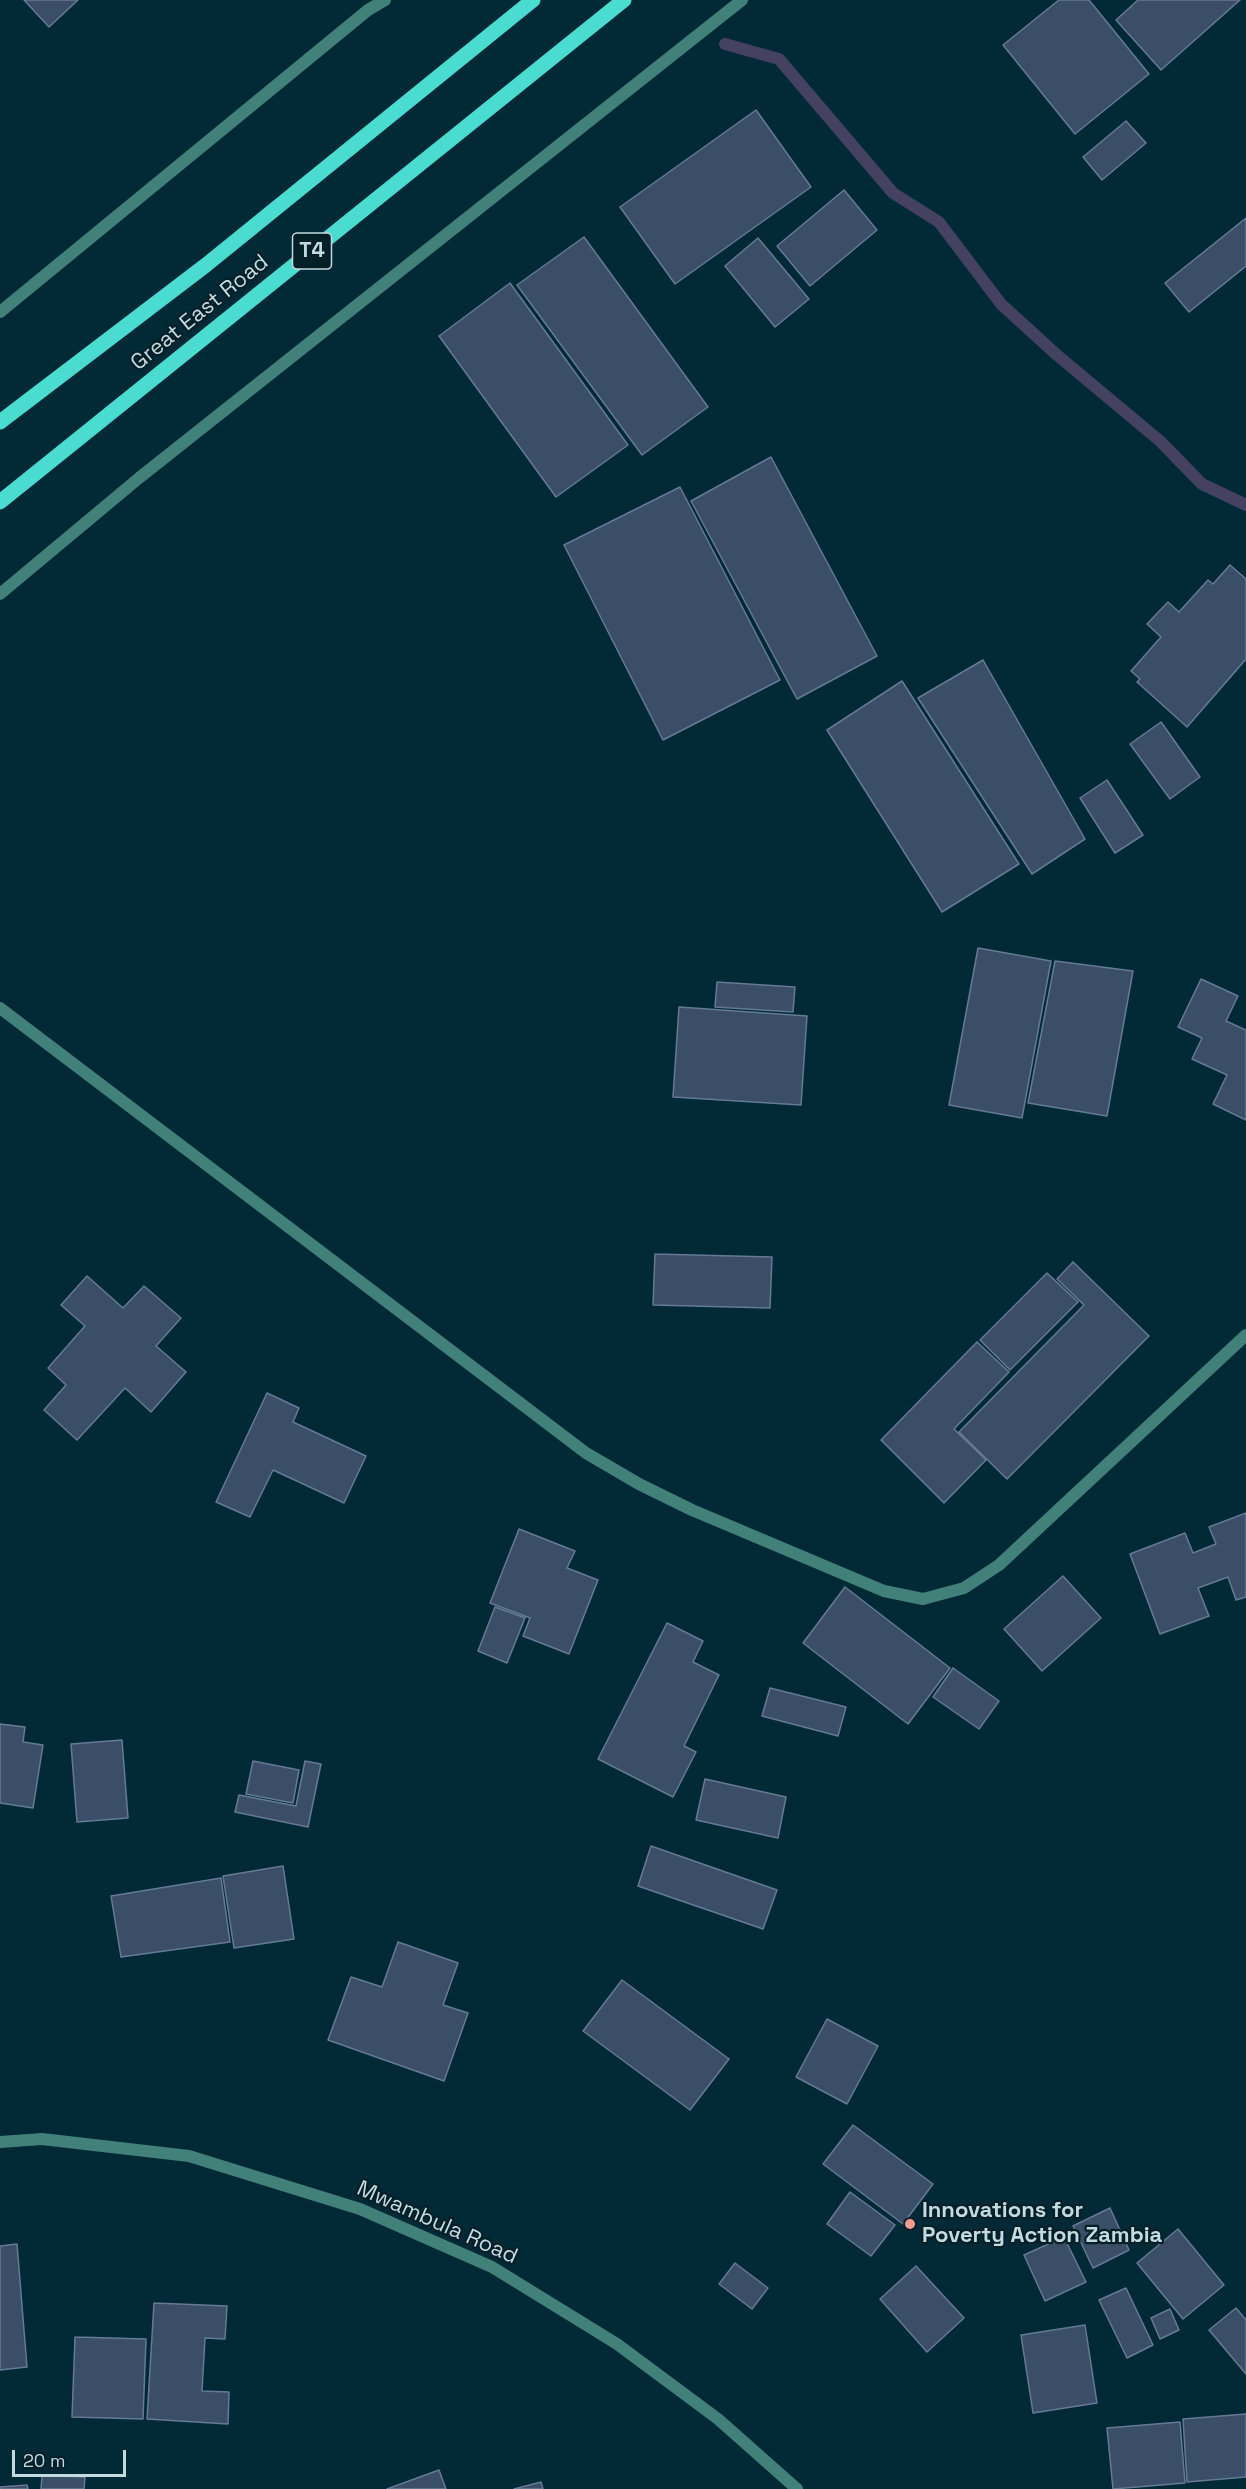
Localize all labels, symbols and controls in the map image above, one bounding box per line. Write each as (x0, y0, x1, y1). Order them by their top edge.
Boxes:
road number: T4 (292, 233, 332, 269)
street label: Great East Road (126, 249, 274, 377)
street label: Mwambula Road (352, 2176, 522, 2270)
place label: Innovations for Poverty Action Zambia (922, 2198, 1162, 2250)
marker: Innovations for Poverty Action Zambia (903, 2217, 917, 2231)
scale bar (15, 2438, 129, 2476)
text: 20 m (23, 2449, 66, 2472)

